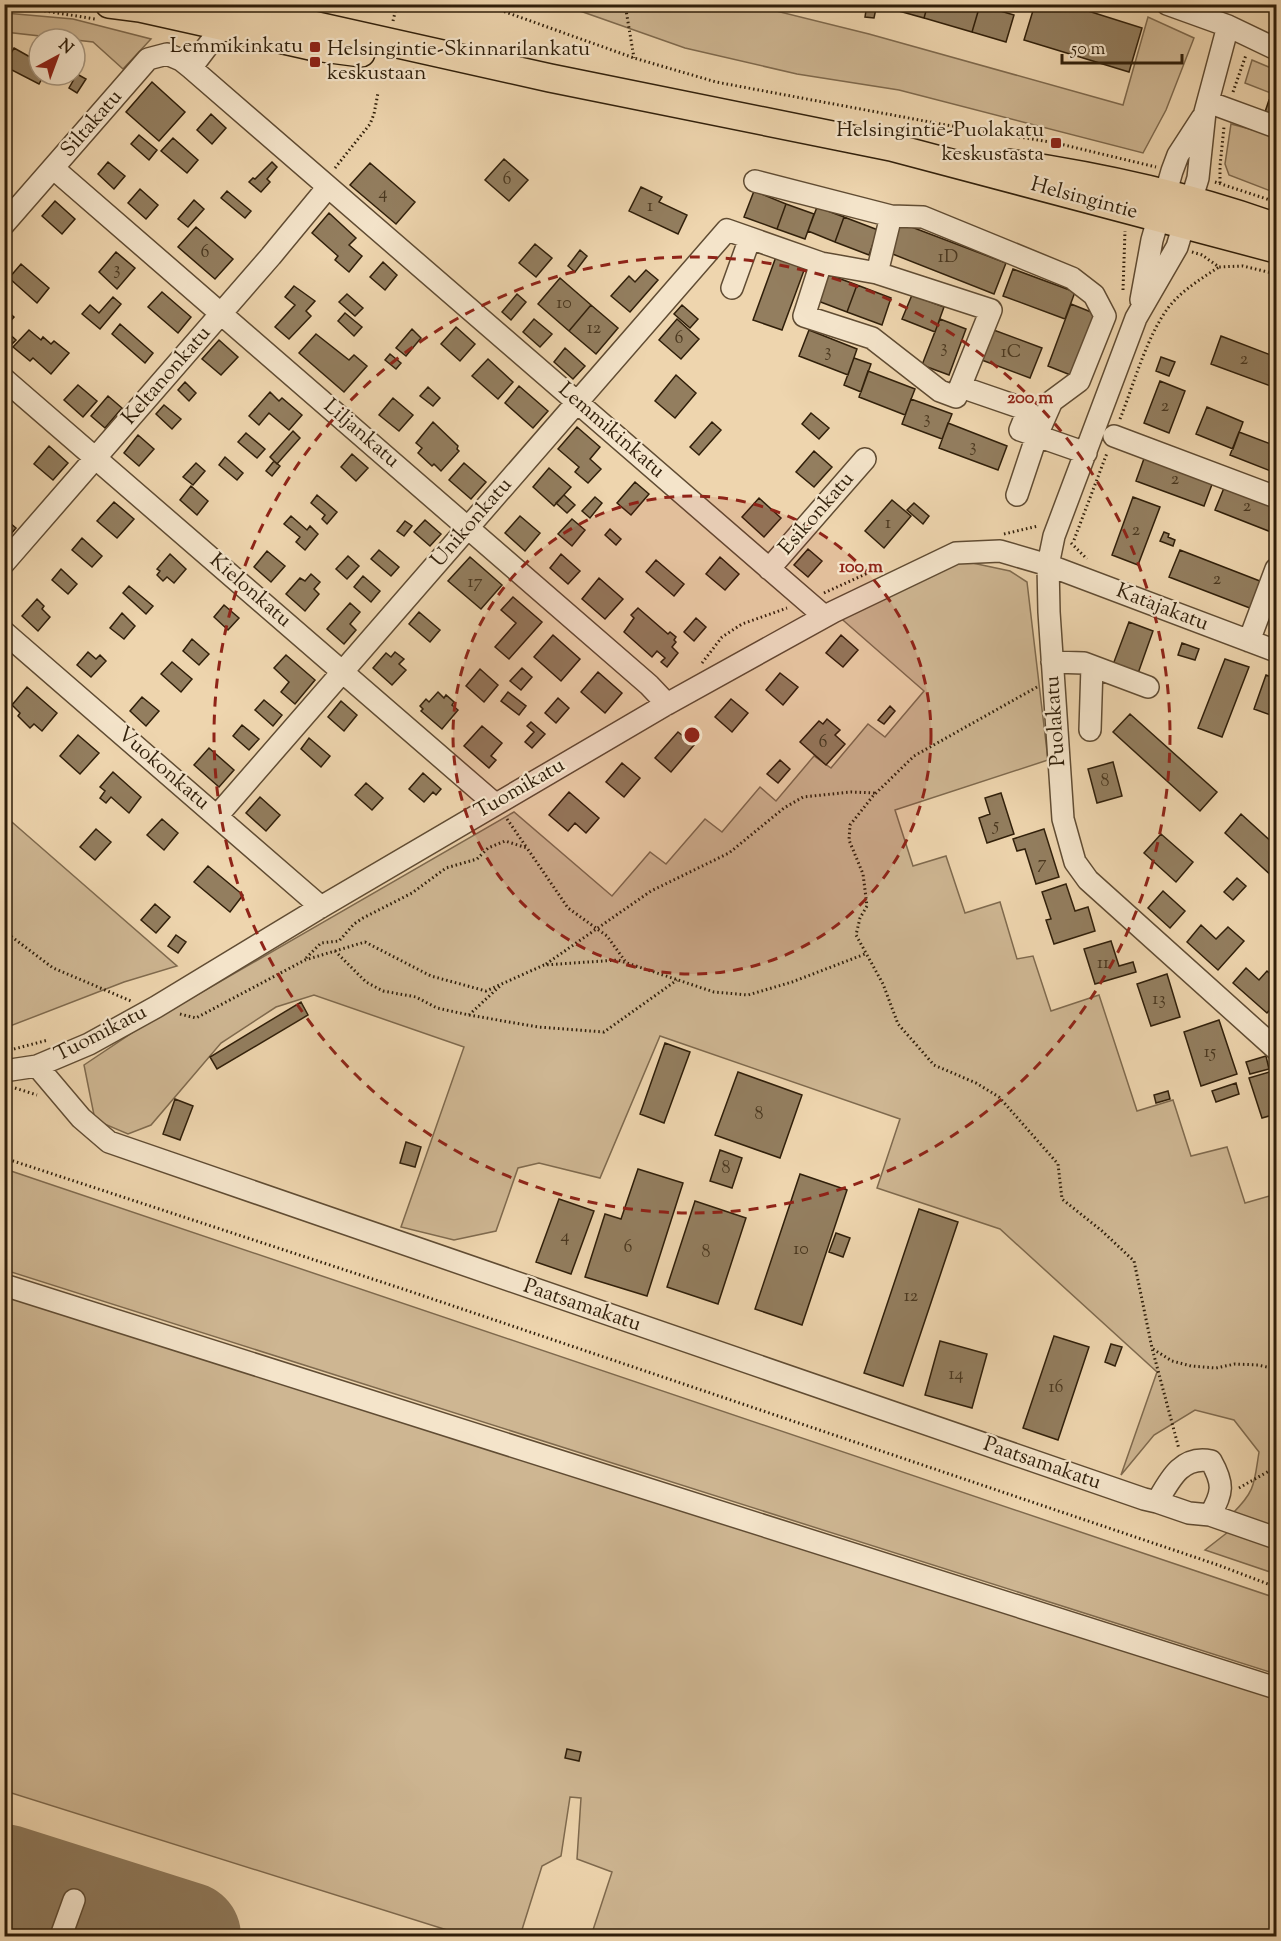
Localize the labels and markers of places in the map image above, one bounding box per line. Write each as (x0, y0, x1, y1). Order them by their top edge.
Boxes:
place label: Lemmikinkatu (170, 32, 303, 62)
place label: Helsingintie-Skinnarilankatu keskustaan (327, 35, 590, 89)
marker: Lemmikinkatu (308, 40, 322, 54)
marker: Helsingintie-Skinnarilankatu keskustaan (308, 55, 322, 69)
place label: Helsingintie-Puolakatu keskustasta (836, 116, 1044, 170)
marker: Helsingintie-Puolakatu keskustasta (1049, 136, 1063, 150)
centre of rings (682, 725, 702, 745)

